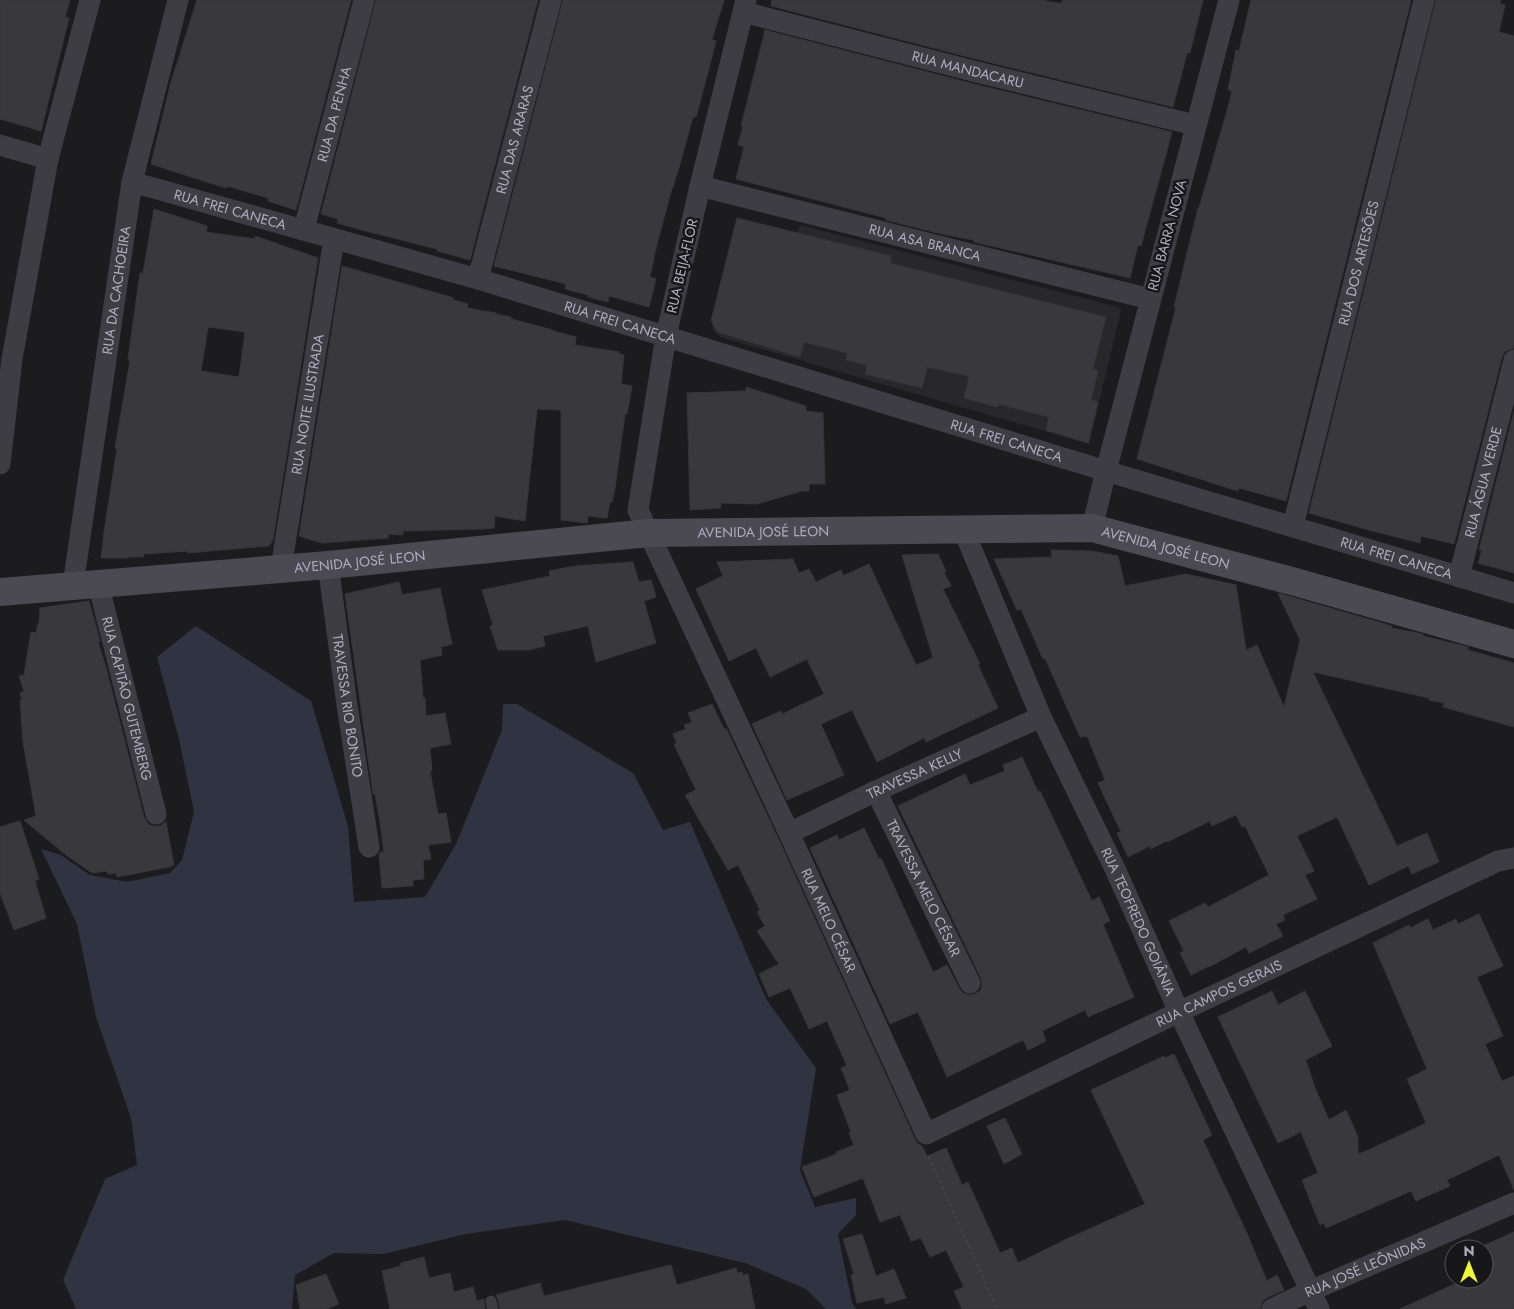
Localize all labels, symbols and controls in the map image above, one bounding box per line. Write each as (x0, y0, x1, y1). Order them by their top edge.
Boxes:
street label: RUA MANDACARU (910, 46, 1026, 93)
street label: RUA DA PENHA (312, 63, 356, 164)
street label: RUA DAS ARARAS (491, 83, 538, 196)
street label: RUA BARRA NOVA (1143, 176, 1192, 293)
street label: RUA FREI CANECA (172, 184, 290, 235)
street label: RUA DOS ARTESÕES (1333, 198, 1384, 328)
street label: RUA BEIJA-FLOR (661, 217, 703, 315)
street label: RUA ASA BRANCA (867, 219, 984, 266)
street label: RUA DA CACHOEIRA (97, 224, 136, 356)
street label: RUA FREI CANECA (562, 296, 679, 349)
street label: RUA NOITE ILUSTRADA (286, 332, 329, 476)
street label: RUA FREI CANECA (948, 414, 1066, 467)
street label: RUA ÁGUA VERDE (1459, 424, 1507, 540)
street label: AVENIDA JOSÉ LEON (697, 521, 829, 542)
street label: AVENIDA JOSÉ LEON (1100, 521, 1232, 574)
street label: RUA FREI CANECA (1338, 532, 1456, 584)
street label: AVENIDA JOSÉ LEON (293, 545, 426, 578)
street label: RUA CAPITÃO GUTEMBERG (97, 614, 157, 783)
street label: TRAVESSA RIO BONITO (327, 633, 368, 779)
street label: TRAVESSA KELLY (863, 743, 966, 804)
street label: TRAVESSA MELO CÉSAR (881, 816, 966, 960)
street label: RUA TEOFREDO GOIÂNIA (1096, 844, 1181, 1000)
street label: RUA MELO CÉSAR (796, 865, 861, 976)
street label: RUA CAMPOS GERAIS (1153, 955, 1286, 1032)
street label: RUA JOSÉ LEÔNIDAS (1301, 1232, 1429, 1302)
north arrow (1444, 1239, 1494, 1289)
text: N (1463, 1241, 1475, 1261)

